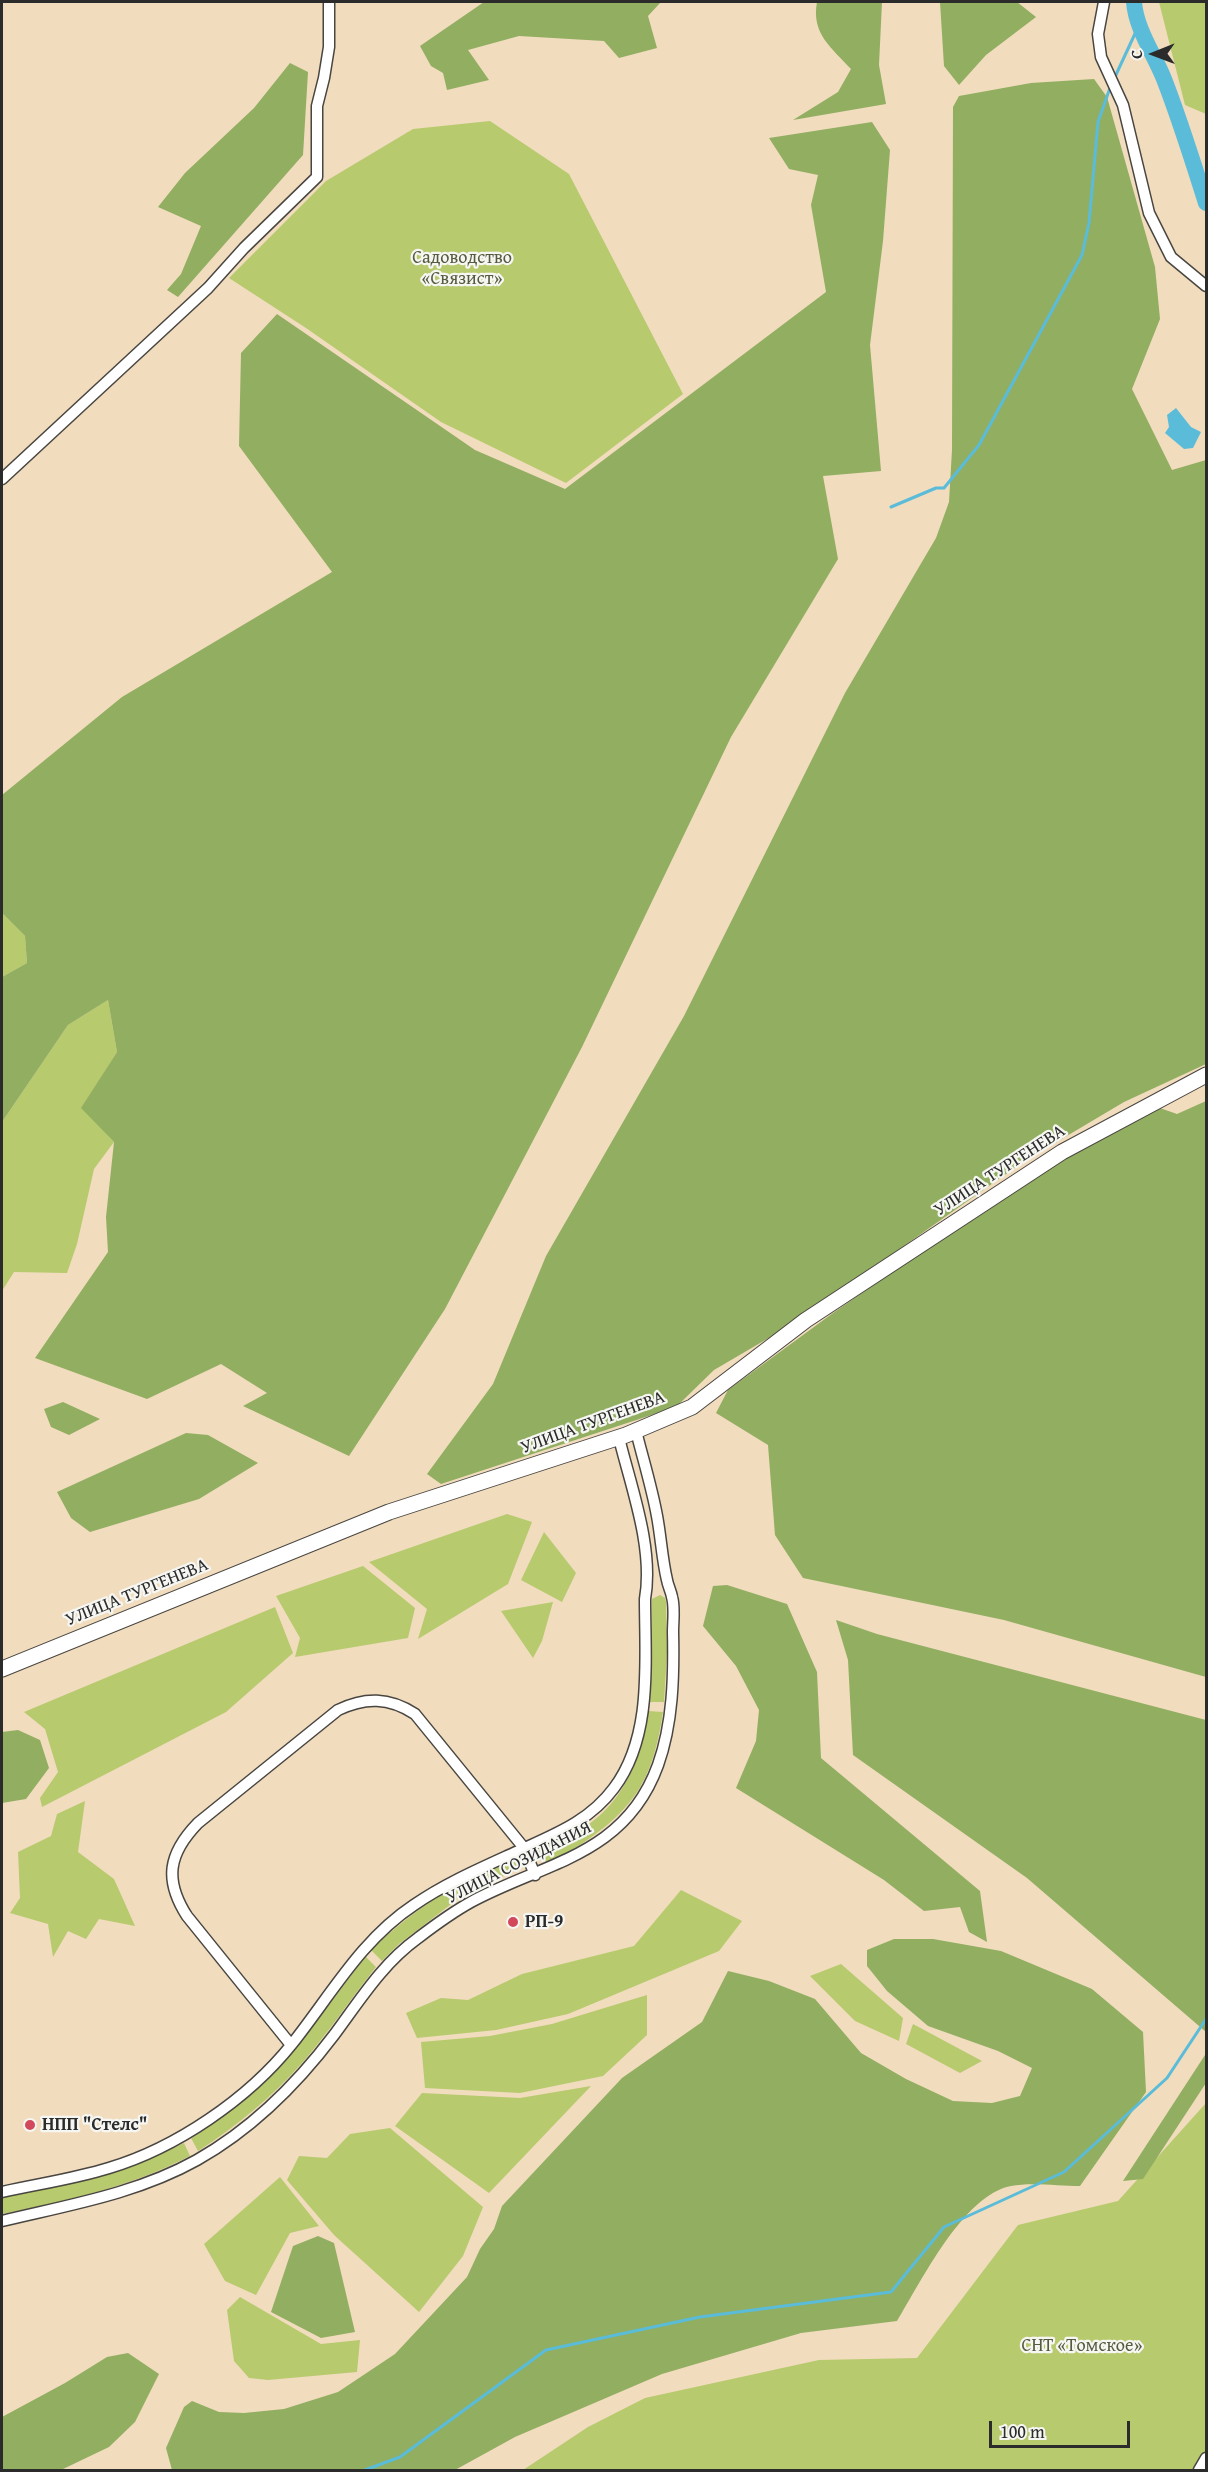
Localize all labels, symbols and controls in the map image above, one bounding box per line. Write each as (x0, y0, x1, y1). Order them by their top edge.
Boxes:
north arrow (1124, 24, 1184, 84)
text: С (1124, 50, 1148, 59)
park label: Садоводство «Связист» (412, 247, 512, 290)
street label: УЛИЦА ТУРГЕНЕВА (930, 1121, 1070, 1221)
street label: УЛИЦА ТУРГЕНЕВА (518, 1387, 668, 1459)
street label: УЛИЦА ТУРГЕНЕВА (63, 1555, 211, 1631)
street label: УЛИЦА СОЗИДАНИЯ (443, 1817, 595, 1909)
place label: РП-9 (525, 1911, 563, 1933)
marker: РП-9 (506, 1915, 520, 1929)
place label: НПП "Стелс" (42, 2114, 148, 2136)
marker: НПП "Стелс" (23, 2118, 37, 2132)
park label: СНТ «Томское» (1022, 2335, 1142, 2357)
scale bar (992, 2409, 1133, 2447)
text: 100 m (1000, 2418, 1045, 2445)

